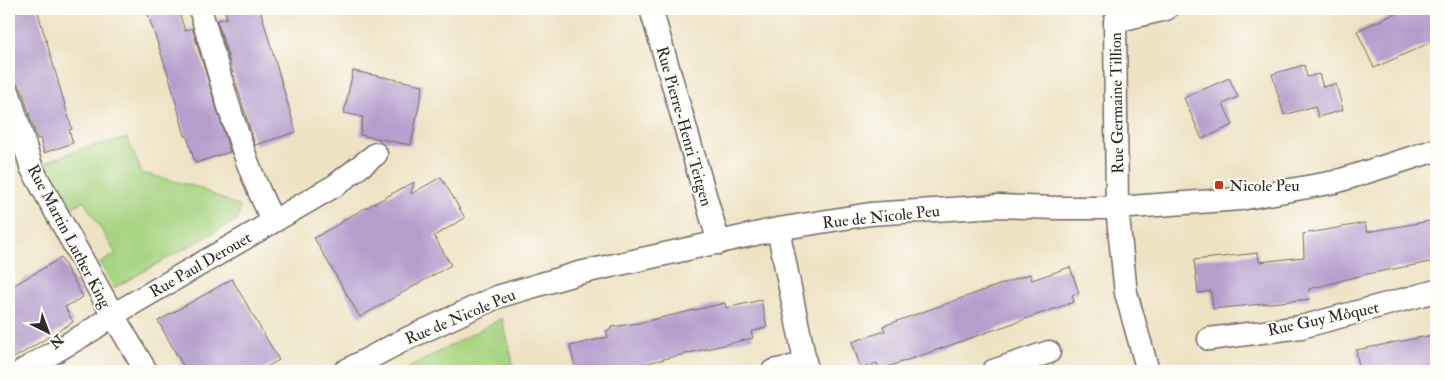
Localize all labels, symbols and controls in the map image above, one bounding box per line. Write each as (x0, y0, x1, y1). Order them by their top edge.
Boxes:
street label: Rue Germaine Tillion (1106, 32, 1128, 174)
street label: Rue Pierre-Henri Teitgen (652, 44, 716, 208)
street label: Rue Martin Luther King (23, 161, 116, 313)
place label: Nicole Peu (1229, 176, 1299, 196)
marker: Nicole Peu (1213, 179, 1225, 191)
street label: Rue de Nicole Peu (821, 201, 941, 233)
street label: Rue Paul Derouet (146, 228, 255, 302)
street label: Rue de Nicole Peu (402, 285, 519, 349)
street label: Rue Guy Môquet (1266, 297, 1381, 341)
north arrow (22, 308, 72, 358)
text: N (46, 330, 67, 352)

